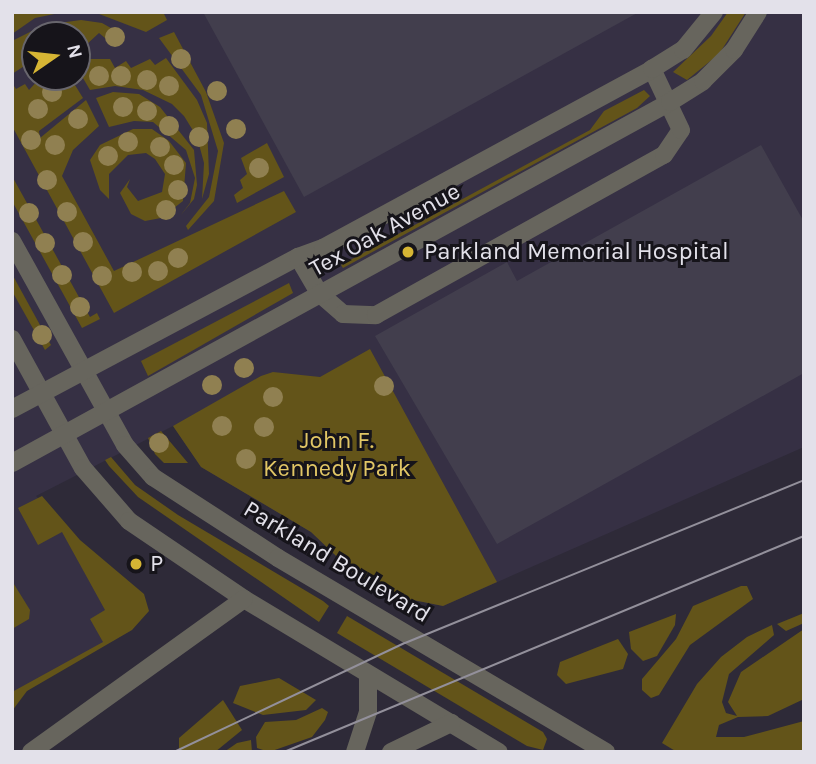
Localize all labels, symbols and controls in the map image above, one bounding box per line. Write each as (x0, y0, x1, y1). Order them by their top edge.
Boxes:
north arrow (21, 21, 91, 91)
text: N (62, 42, 87, 61)
street label: Tex Oak Avenue (305, 177, 465, 283)
place label: Parkland Memorial Hospital (424, 238, 729, 266)
marker: Parkland Memorial Hospital (398, 242, 418, 262)
park label: John F. Kennedy Park (263, 427, 411, 483)
street label: Parkland Boulevard (238, 495, 436, 629)
place label: P (150, 550, 163, 578)
marker: P (128, 556, 144, 572)

